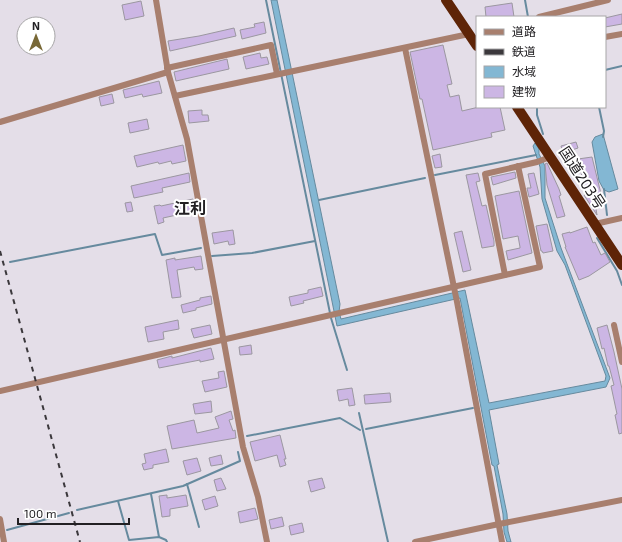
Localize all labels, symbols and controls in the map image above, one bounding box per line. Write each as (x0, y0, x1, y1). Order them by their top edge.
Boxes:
north arrow (16, 16, 56, 56)
legend (476, 16, 606, 108)
text: N (32, 19, 40, 32)
text: 道路 (512, 24, 536, 38)
text: 鉄道 (512, 44, 536, 58)
text: 水域 (512, 64, 536, 78)
text: 建物 (512, 84, 536, 98)
street label: 国道203号 (556, 143, 610, 212)
district label: 江利 (174, 198, 206, 217)
scale bar (18, 500, 129, 526)
text: 100 m (24, 506, 56, 520)

